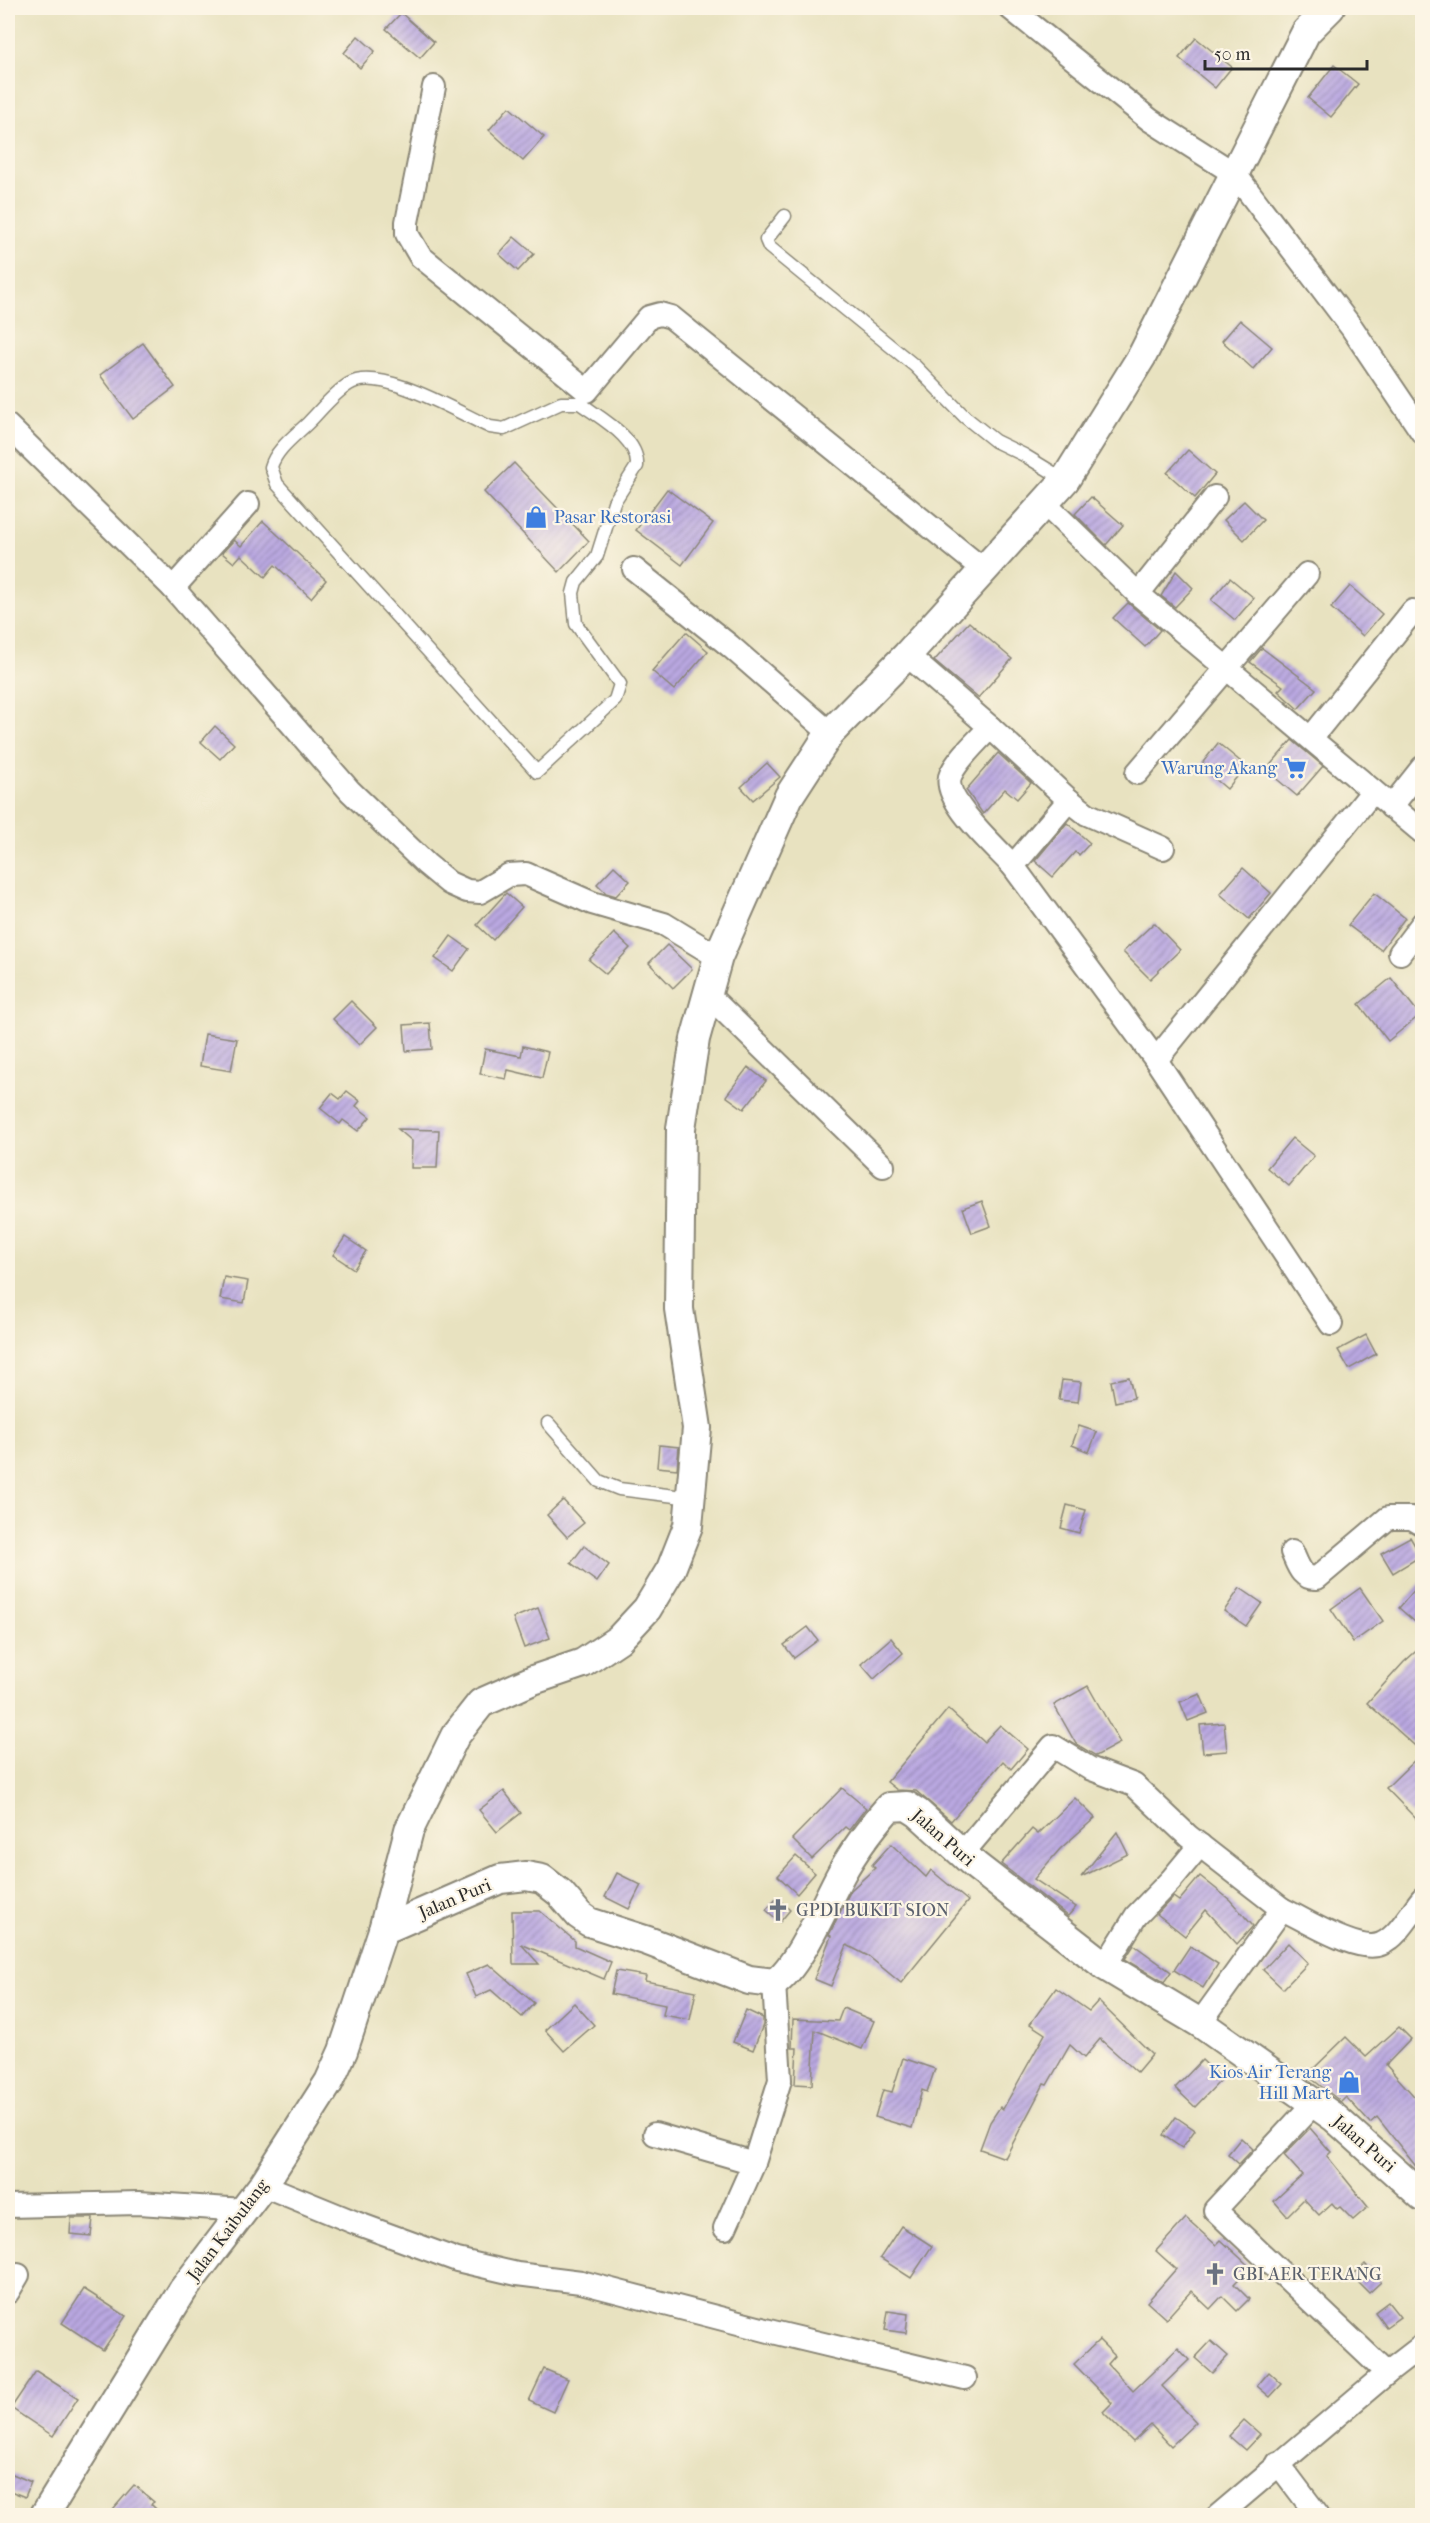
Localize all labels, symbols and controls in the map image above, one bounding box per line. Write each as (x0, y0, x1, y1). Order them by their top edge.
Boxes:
scale bar (1205, 33, 1367, 71)
text: 50 m (1214, 44, 1251, 65)
shop icon: Pasar Restorasi (523, 504, 549, 530)
place label: Pasar Restorasi (554, 507, 672, 528)
supermarket icon: Warung Akang (1282, 755, 1308, 781)
place label: Warung Akang (1160, 758, 1277, 779)
street label: Jalan Puri (906, 1804, 979, 1871)
street label: Jalan Puri (414, 1874, 495, 1924)
church icon: GPDI BUKIT SION (765, 1897, 791, 1923)
place label: GPDI BUKIT SION (796, 1900, 950, 1921)
place label: Kios Air Terang Hill Mart (1209, 2062, 1332, 2104)
shop icon: Kios Air Terang Hill Mart (1336, 2069, 1362, 2095)
street label: Jalan Puri (1327, 2110, 1400, 2177)
street label: Jalan Kaibulang (182, 2175, 273, 2287)
church icon: GBI AER TERANG (1202, 2261, 1228, 2287)
place label: GBI AER TERANG (1233, 2264, 1382, 2285)

